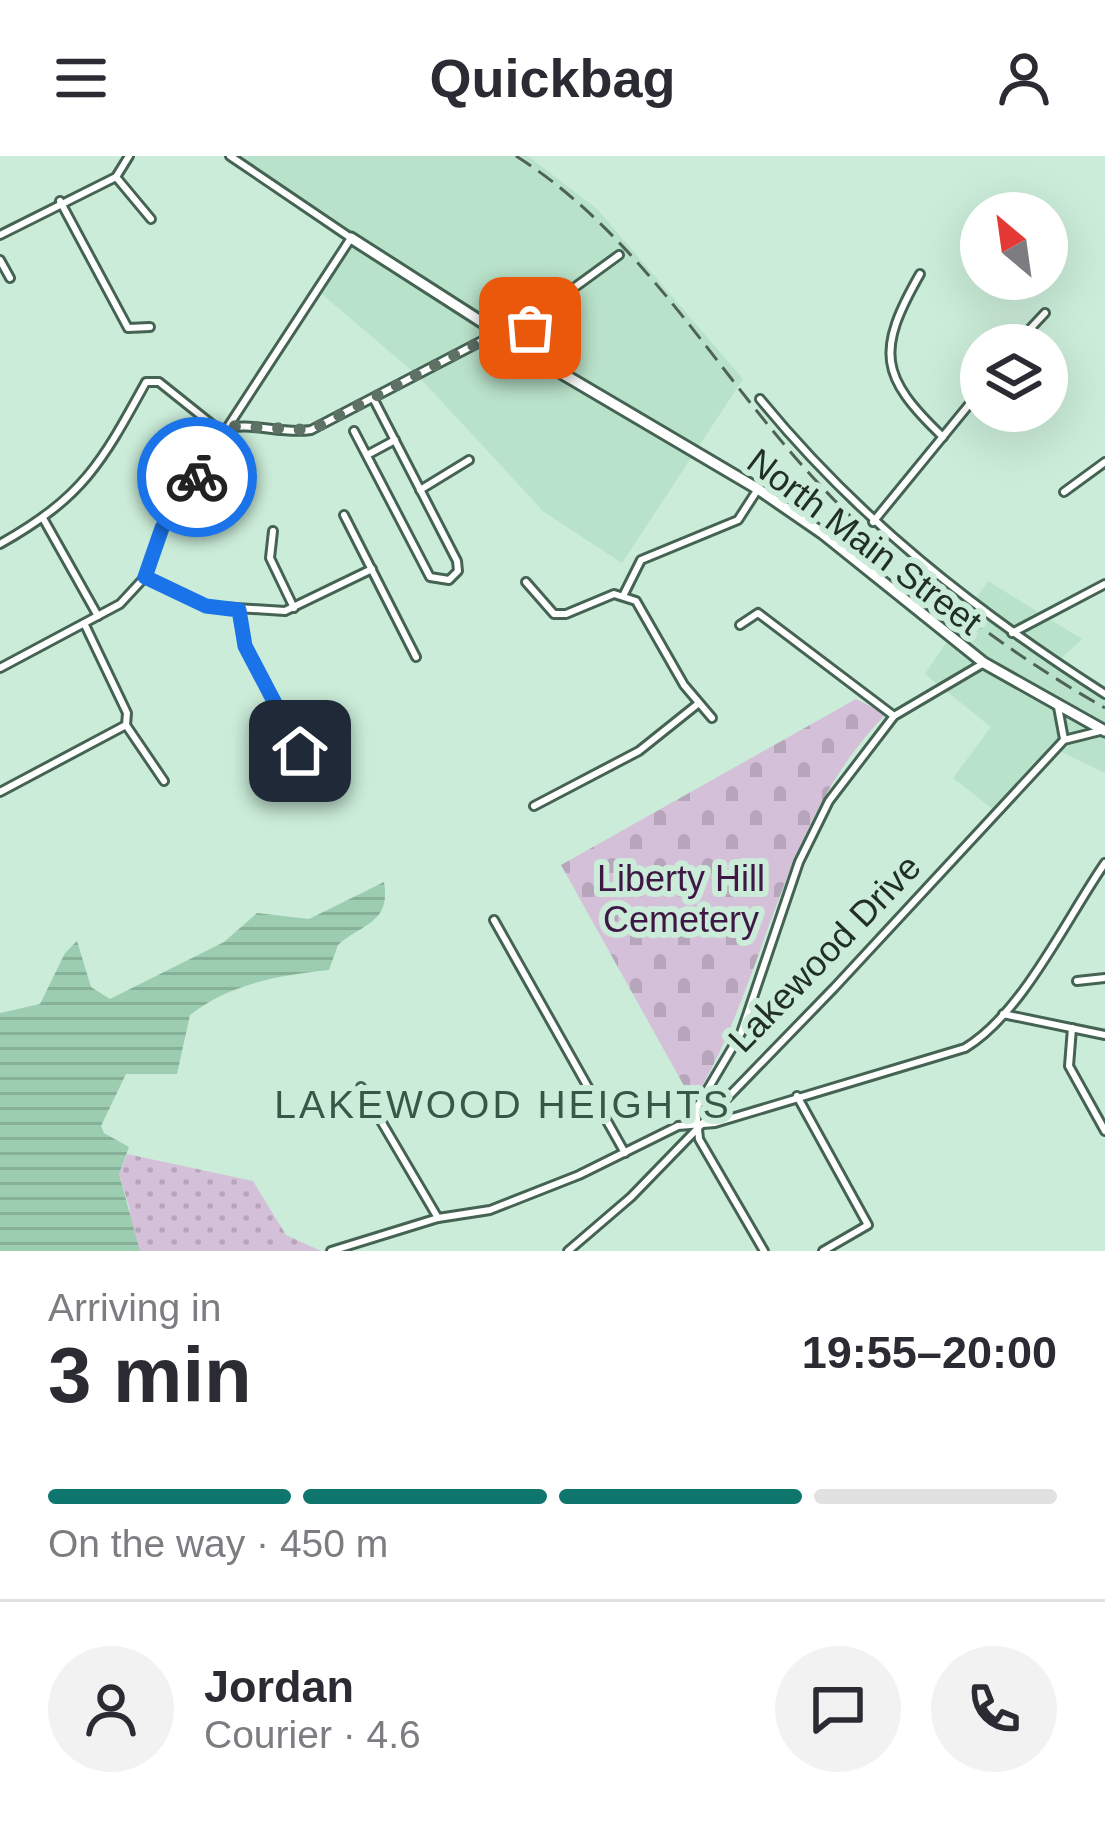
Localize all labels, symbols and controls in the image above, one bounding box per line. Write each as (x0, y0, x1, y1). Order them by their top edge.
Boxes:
icon: menu (48, 45, 114, 111)
icon: person (991, 45, 1057, 111)
text: Quickbag (429, 48, 676, 108)
north arrow (960, 192, 1068, 300)
map controls (960, 192, 1068, 432)
pin (479, 277, 581, 379)
icon: bag (497, 295, 563, 361)
button: layers (960, 324, 1068, 432)
courier (137, 417, 257, 537)
street label: North Main Street (740, 440, 990, 643)
icon: bike (164, 444, 230, 510)
pin (249, 700, 351, 802)
icon: home (267, 718, 333, 784)
street label: Lakewood Drive (720, 846, 929, 1060)
park label: Liberty Hill Cemetery (597, 858, 765, 940)
district label: LAKEWOOD HEIGHTS (274, 1083, 732, 1126)
text: Arriving in (48, 1286, 221, 1329)
text: 19:55–20:00 (802, 1327, 1057, 1378)
text: 3 min (48, 1331, 252, 1419)
text: On the way · 450 m (48, 1522, 388, 1565)
button: person (48, 1646, 174, 1772)
button: chat (775, 1646, 901, 1772)
button: phone (931, 1646, 1057, 1772)
text: Jordan (204, 1661, 354, 1712)
text: Courier · 4.6 (204, 1713, 421, 1756)

